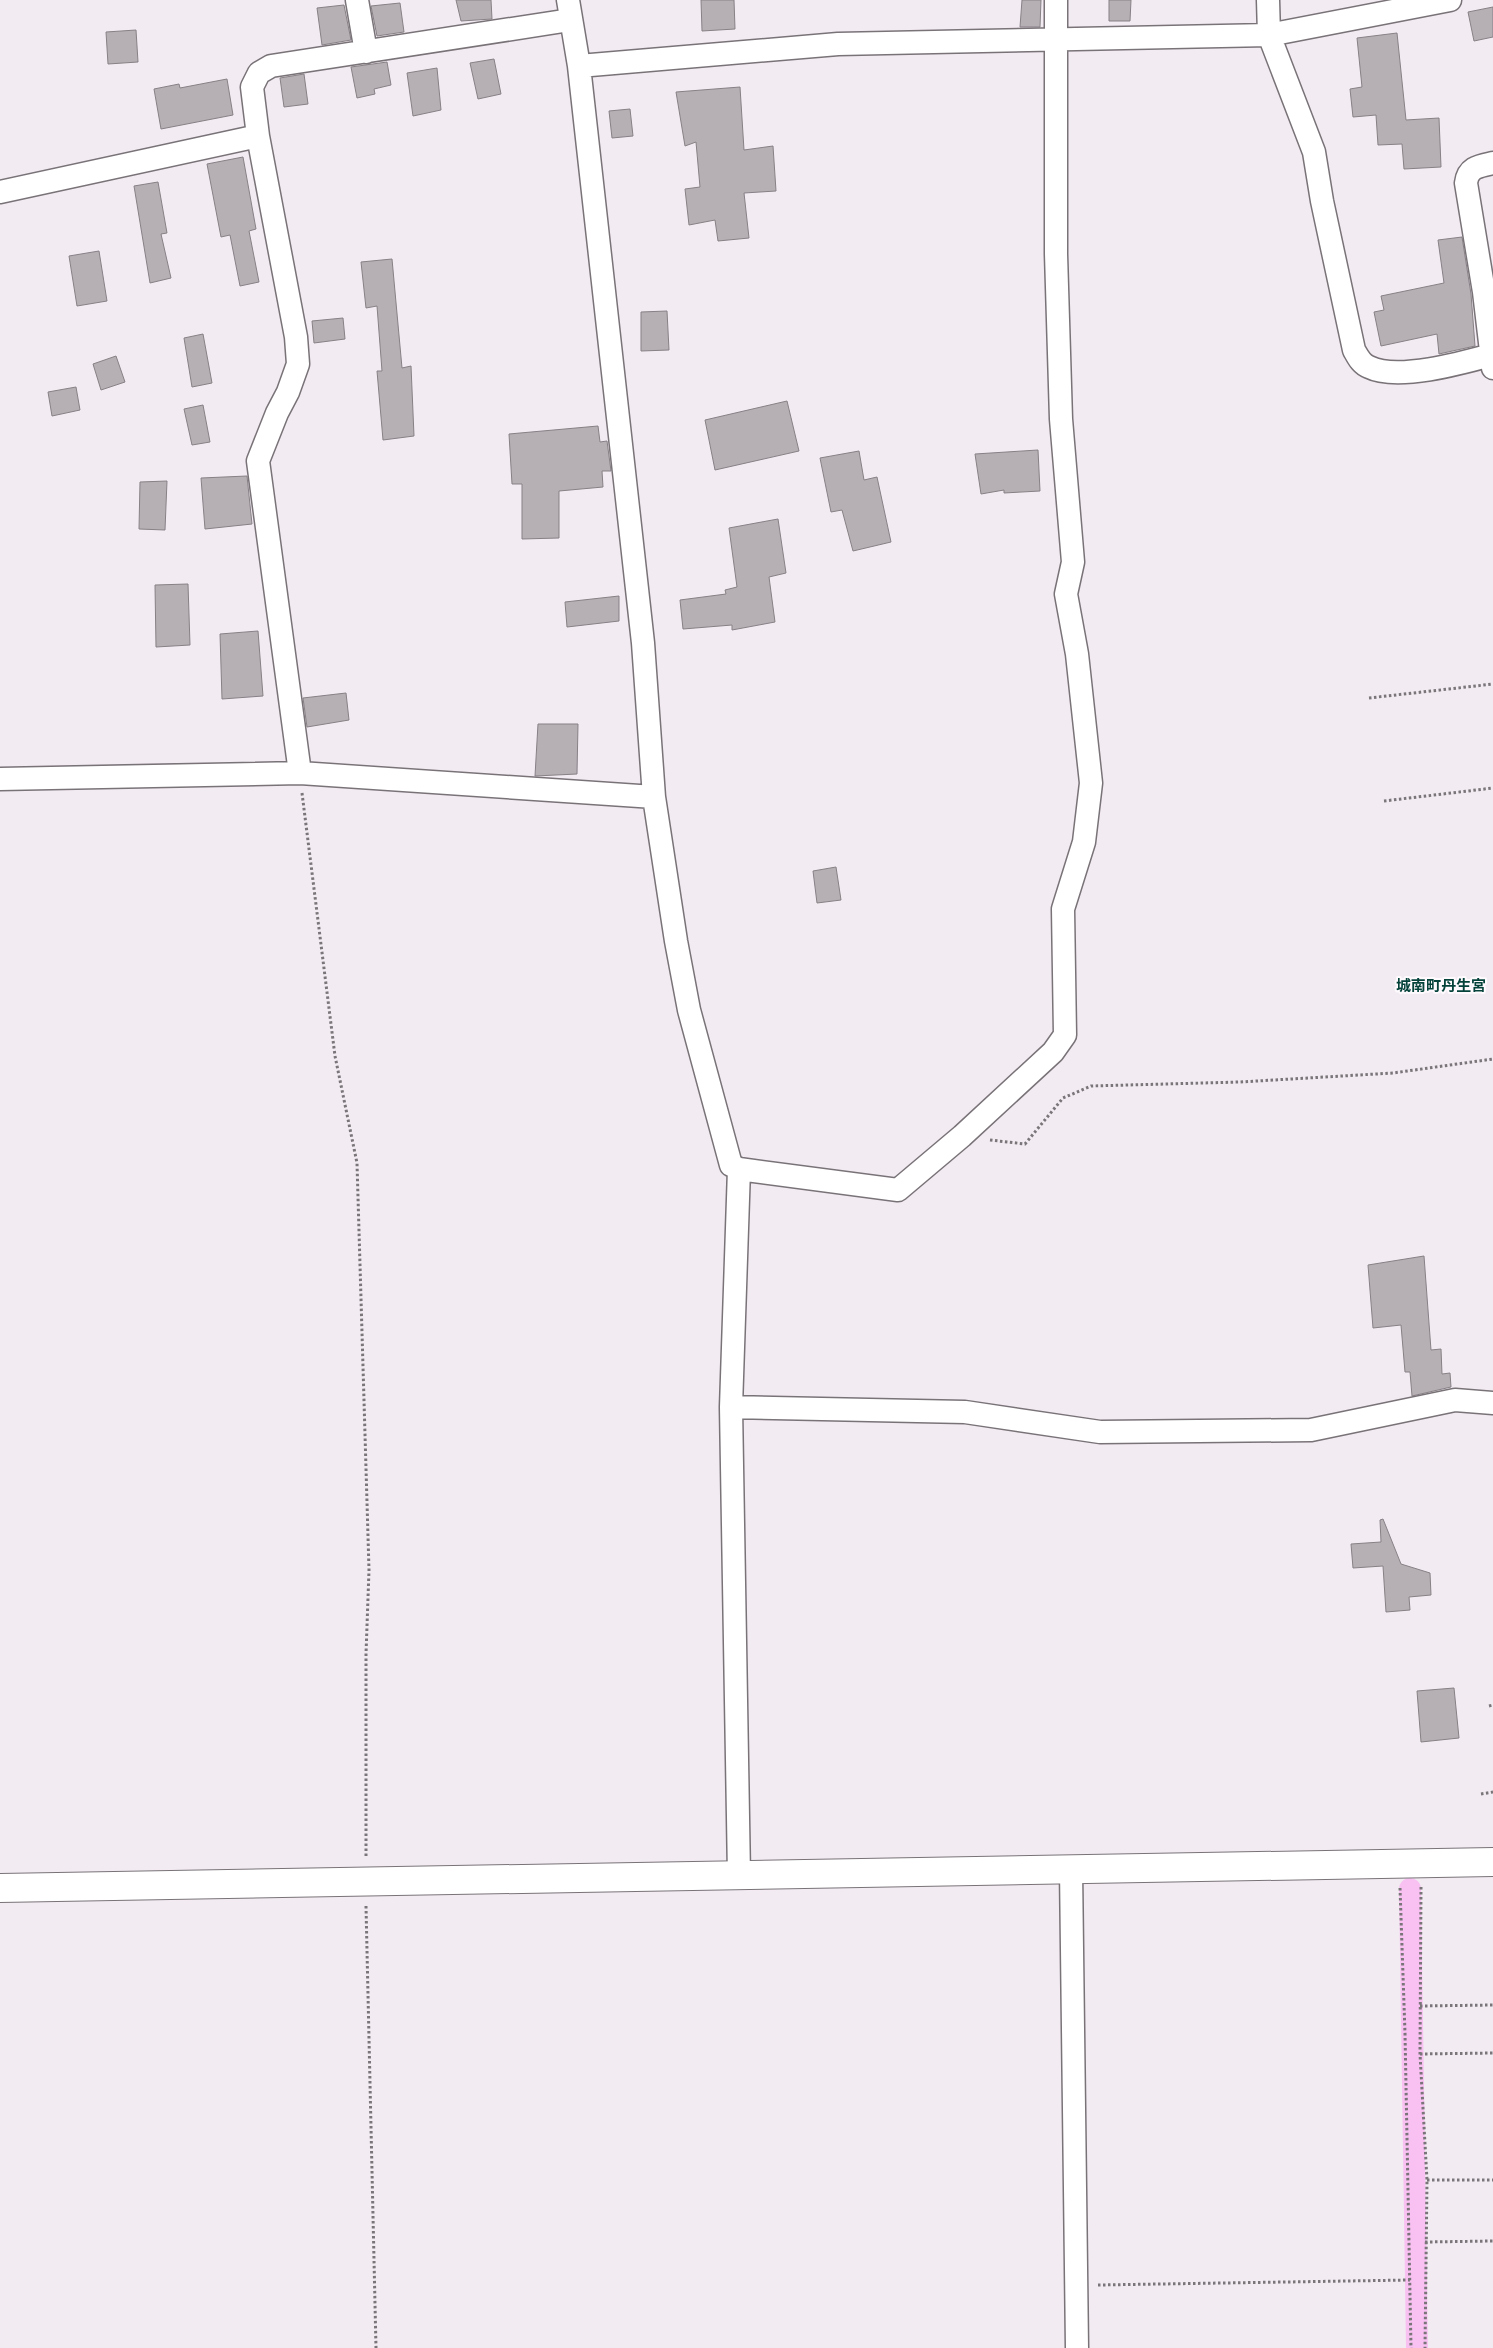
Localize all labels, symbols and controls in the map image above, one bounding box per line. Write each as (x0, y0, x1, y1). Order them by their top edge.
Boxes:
district label: 城南町丹生宮 (1396, 976, 1486, 995)

